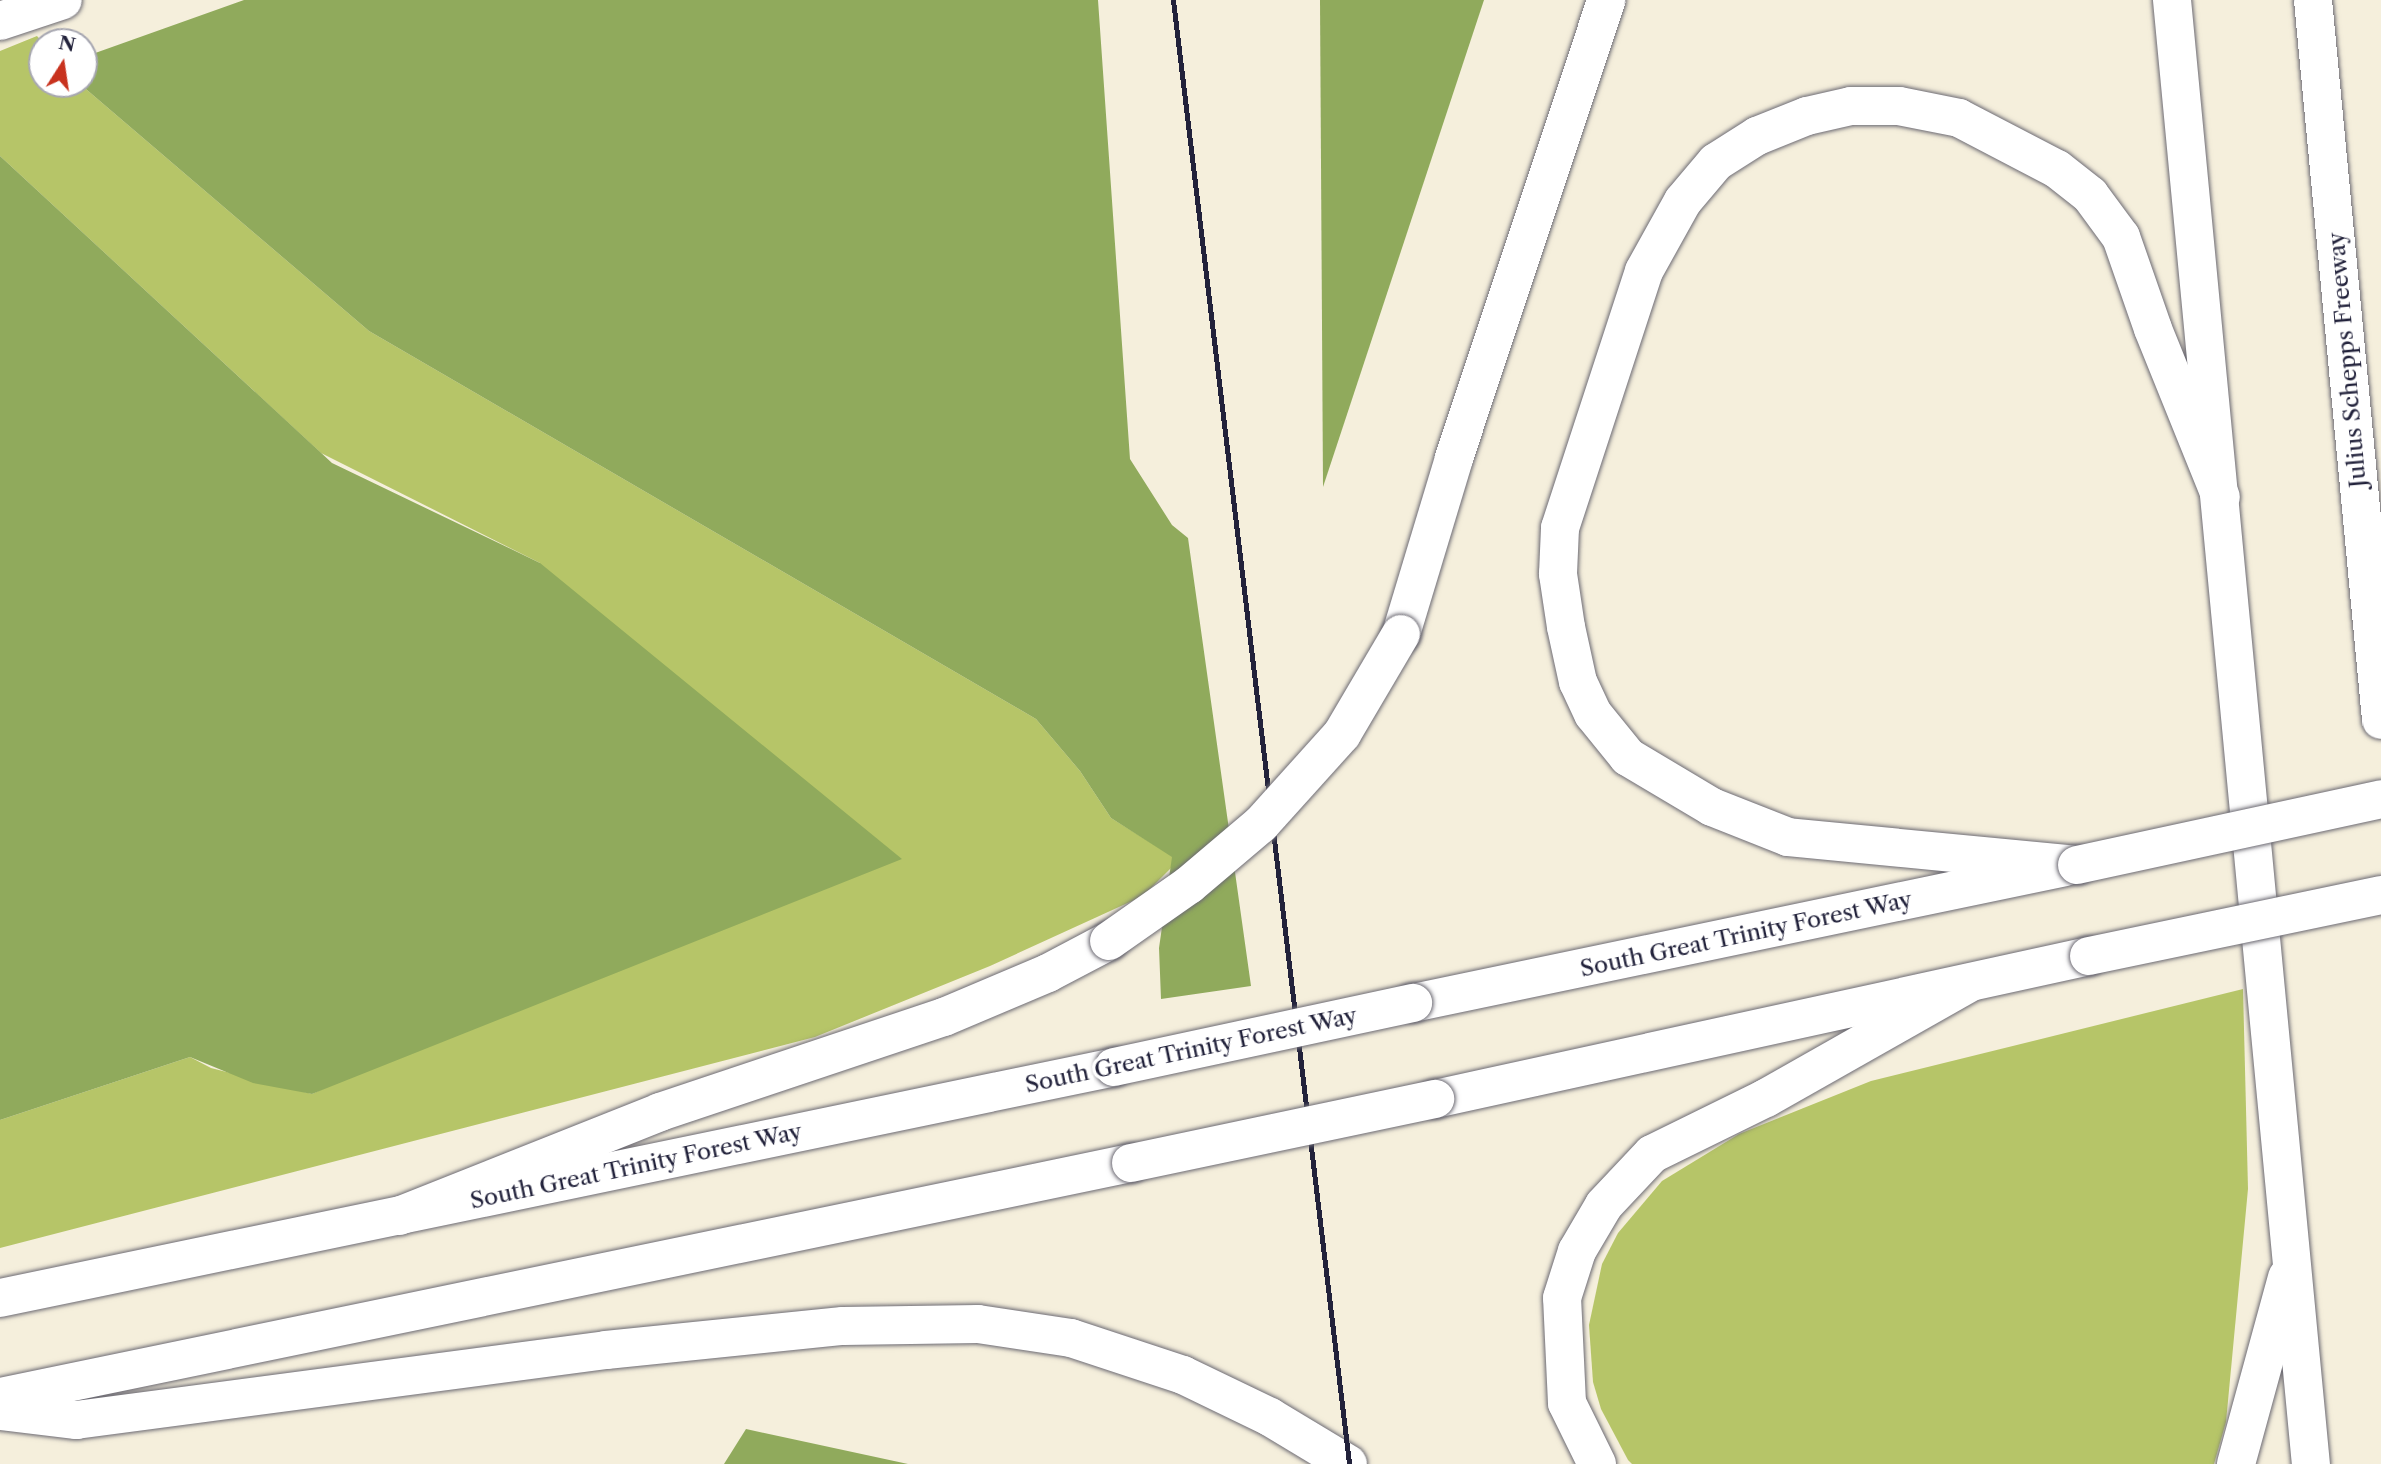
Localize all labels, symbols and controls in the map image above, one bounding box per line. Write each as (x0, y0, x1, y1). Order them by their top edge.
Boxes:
north arrow (28, 28, 98, 98)
text: N (57, 31, 78, 57)
street label: Julius Schepps Freeway (2322, 231, 2372, 489)
street label: South Great Trinity Forest Way (1576, 885, 1916, 983)
street label: South Great Trinity Forest Way (1021, 1001, 1361, 1099)
street label: South Great Trinity Forest Way (466, 1117, 806, 1215)

